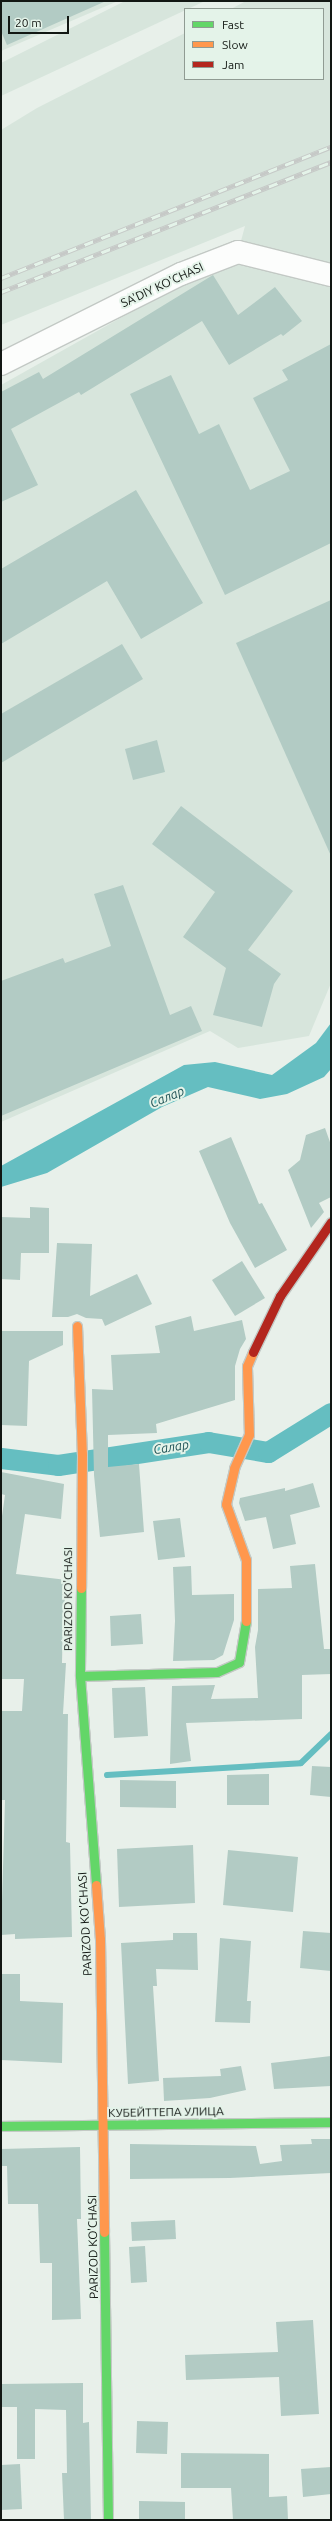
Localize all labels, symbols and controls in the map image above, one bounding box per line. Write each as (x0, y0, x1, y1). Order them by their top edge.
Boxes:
scale bar (10, 8, 71, 34)
legend (184, 8, 324, 80)
text: 20 m (15, 16, 42, 29)
text: Fast (222, 18, 244, 31)
text: Slow (222, 38, 248, 51)
text: Jam (222, 58, 244, 71)
street label: SA'DIY KO'CHASI (118, 260, 206, 310)
water label: Салар (147, 1083, 187, 1111)
water label: Салар (152, 1436, 190, 1458)
street label: PARIZOD KO'CHASI (61, 1547, 75, 1651)
street label: PARIZOD KO'CHASI (75, 1872, 95, 1976)
street label: КУБЕЙТТЕПА УЛИЦА (108, 2104, 224, 2120)
street label: PARIZOD KO'CHASI (85, 2195, 101, 2299)

